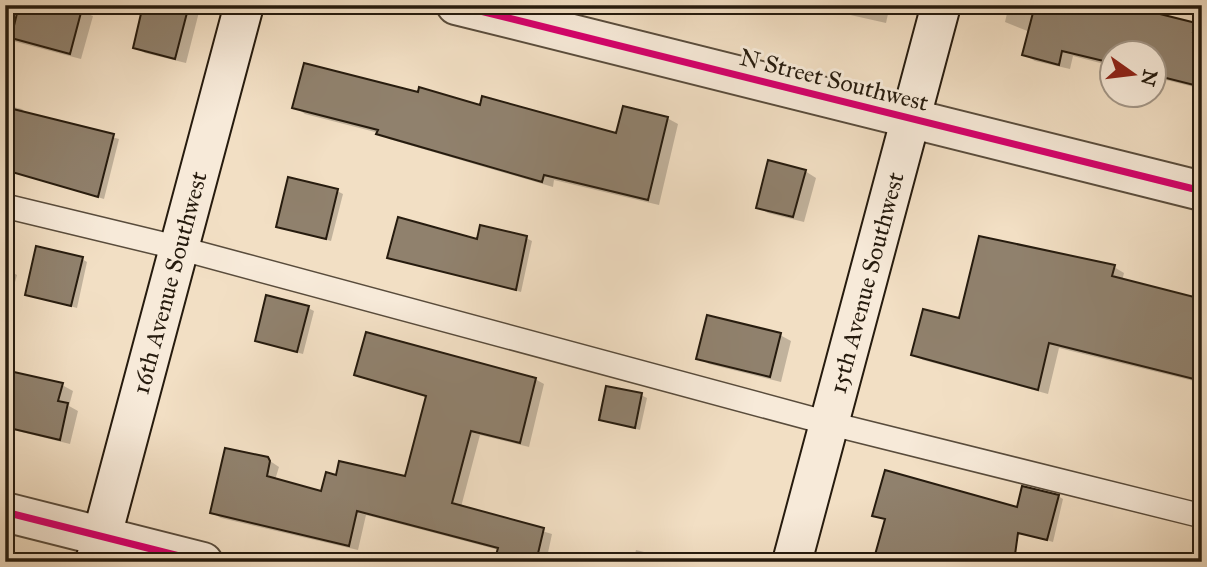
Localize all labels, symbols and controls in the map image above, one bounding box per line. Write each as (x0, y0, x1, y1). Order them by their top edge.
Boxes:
north arrow (1098, 38, 1168, 108)
street label: N Street Southwest (736, 42, 932, 118)
text: N (1136, 67, 1162, 89)
street label: 16th Avenue Southwest (126, 168, 214, 397)
street label: 15th Avenue Southwest (823, 168, 911, 397)

